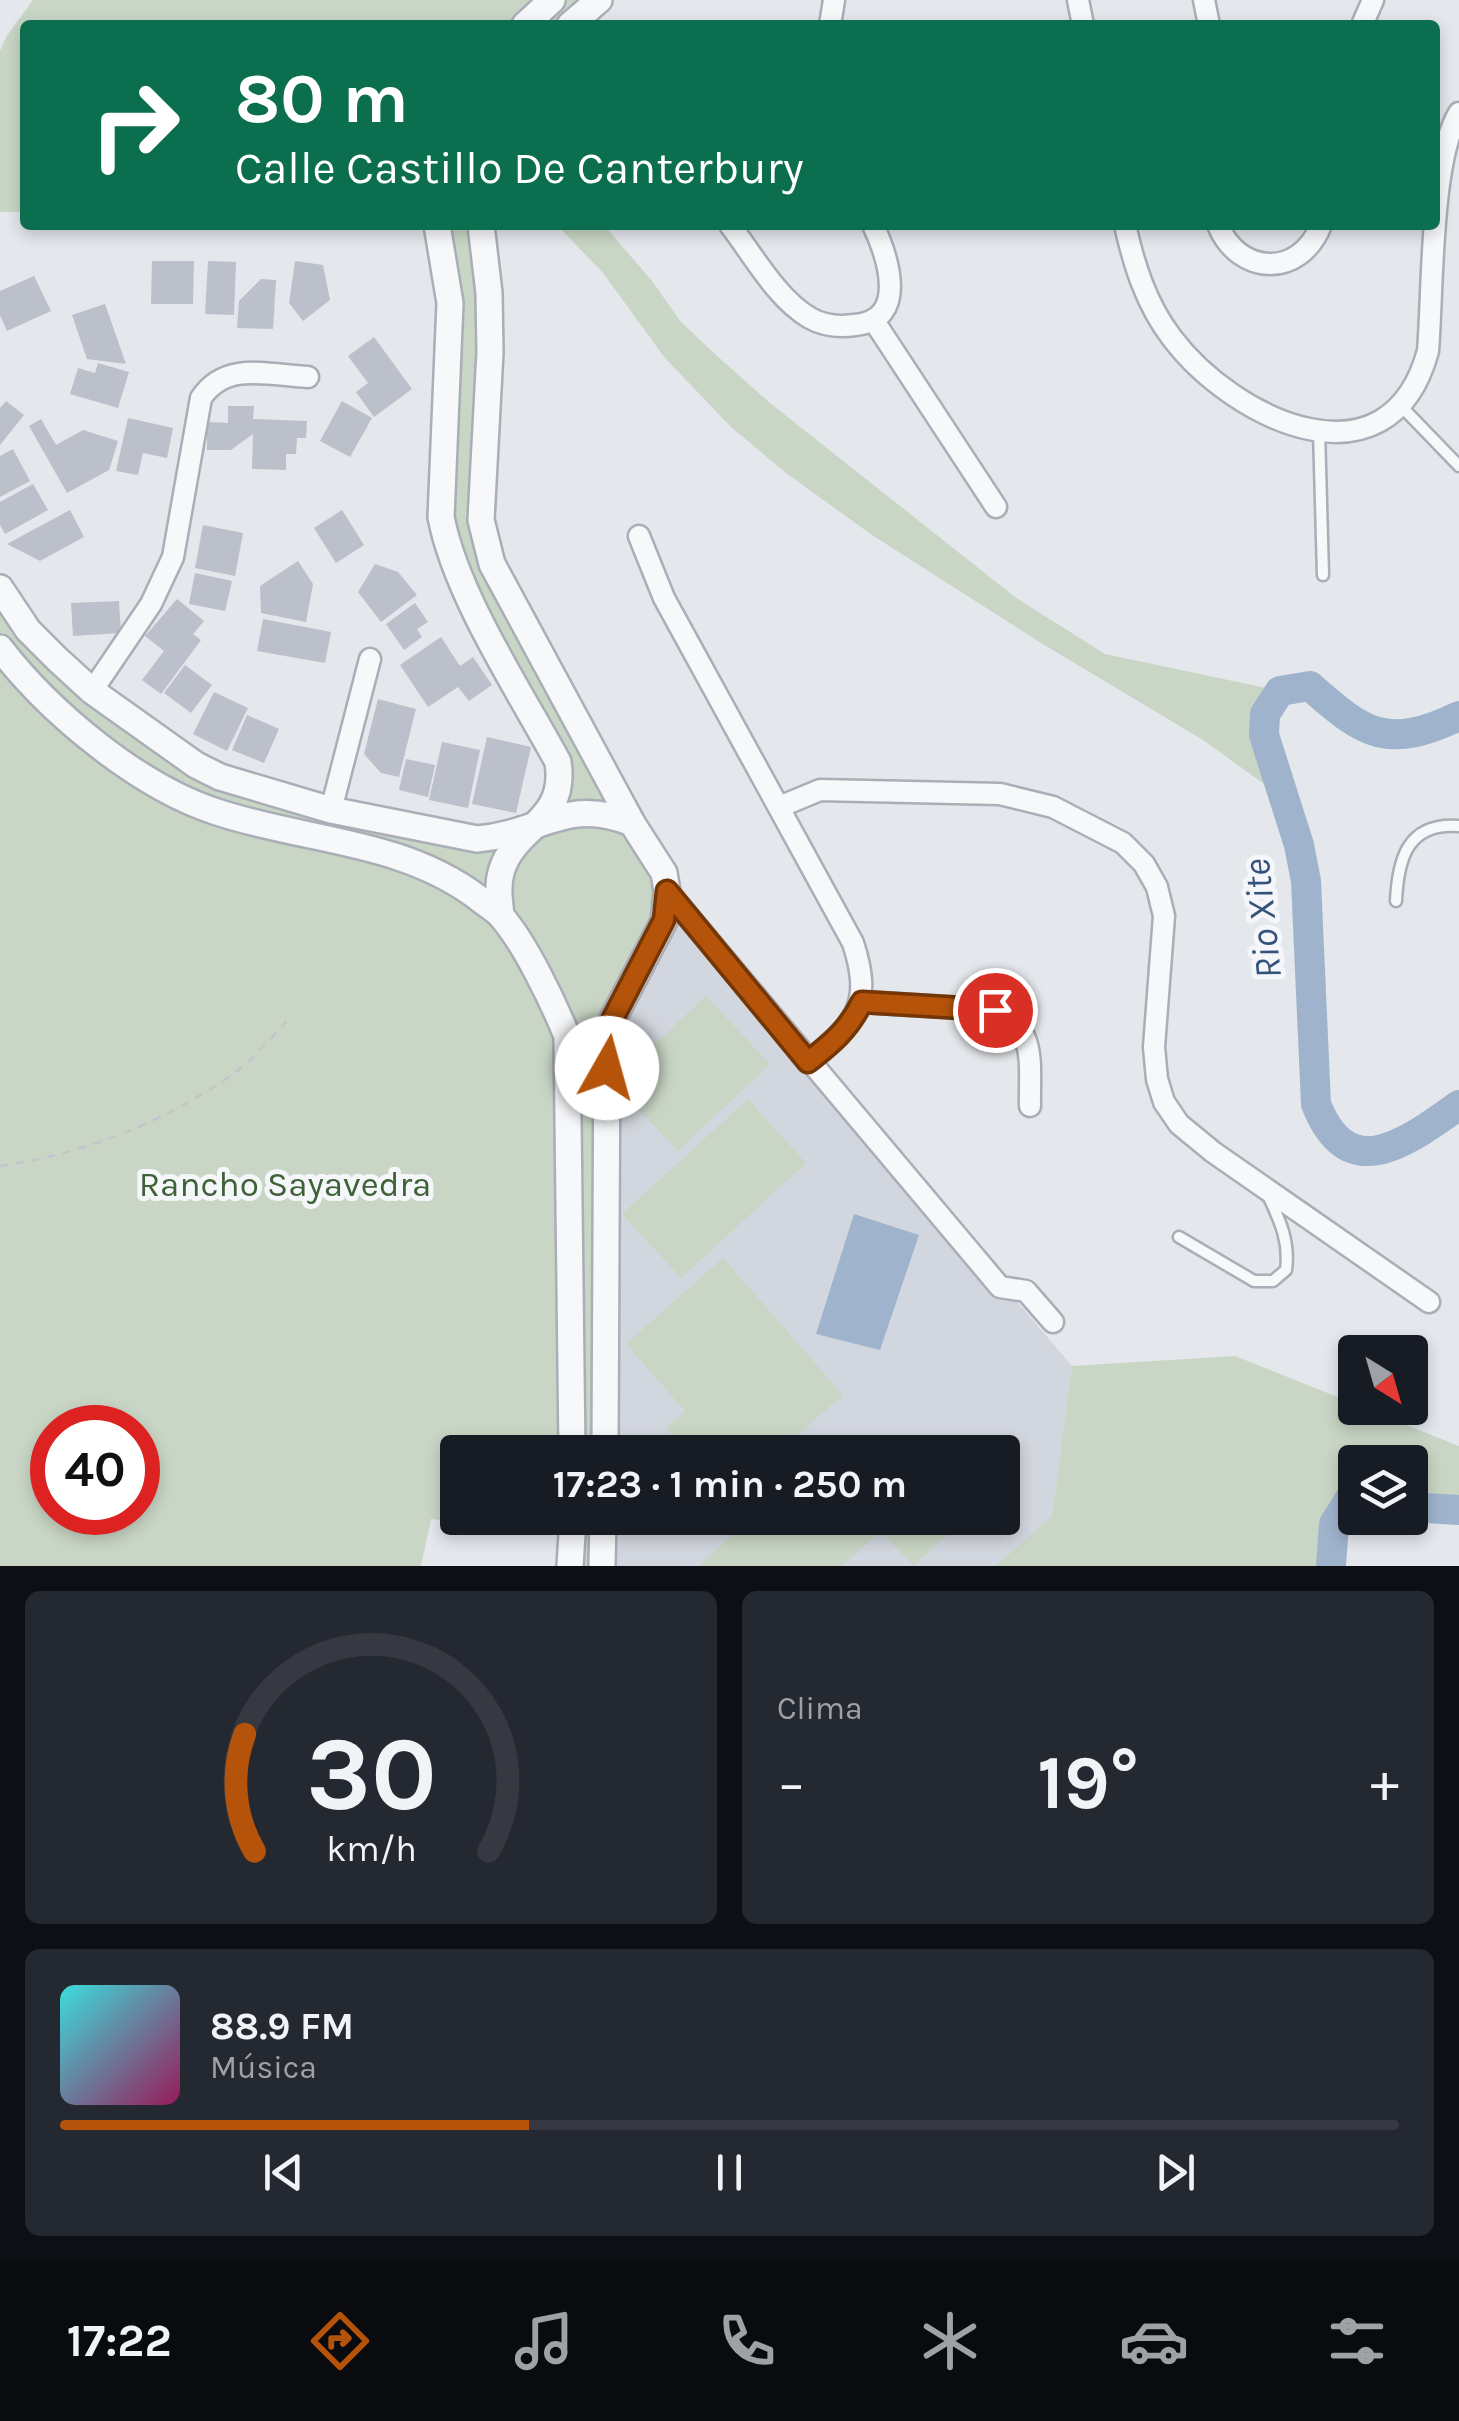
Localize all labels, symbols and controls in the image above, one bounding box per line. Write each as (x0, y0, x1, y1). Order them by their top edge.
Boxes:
text: 80 m (235, 58, 409, 140)
icon: right (70, 60, 200, 190)
text: Calle Castillo De Canterbury (235, 142, 804, 194)
water label: Rio Xite (1234, 857, 1291, 981)
pin (953, 968, 1038, 1053)
icon: arrive (968, 983, 1023, 1038)
position arrow (555, 1016, 659, 1120)
park label: Rancho Sayavedra (139, 1164, 431, 1205)
north arrow (1338, 1335, 1428, 1425)
map controls (1338, 1335, 1428, 1535)
speed limit sign: 40 (30, 1405, 160, 1535)
button: layers (1338, 1445, 1428, 1535)
text: 17:23 · 1 min · 250 m (553, 1462, 907, 1507)
text: Clima (777, 1690, 863, 1727)
text: 30 (306, 1714, 436, 1835)
text: 19° (1037, 1739, 1139, 1827)
text: − (777, 1751, 806, 1815)
text: + (1370, 1751, 1399, 1815)
text: km/h (326, 1828, 416, 1870)
text: 88.9 FM (210, 2004, 354, 2049)
text: Música (210, 2049, 317, 2086)
icon: previous (256, 2145, 311, 2200)
icon: pause (702, 2145, 757, 2200)
icon: next (1148, 2145, 1203, 2200)
icon: directions (305, 2306, 375, 2376)
icon: music (509, 2306, 579, 2376)
icon: phone (712, 2306, 782, 2376)
icon: climate (915, 2306, 985, 2376)
icon: car (1119, 2306, 1189, 2376)
icon: filters (1322, 2306, 1392, 2376)
text: 17:22 (67, 2315, 172, 2367)

